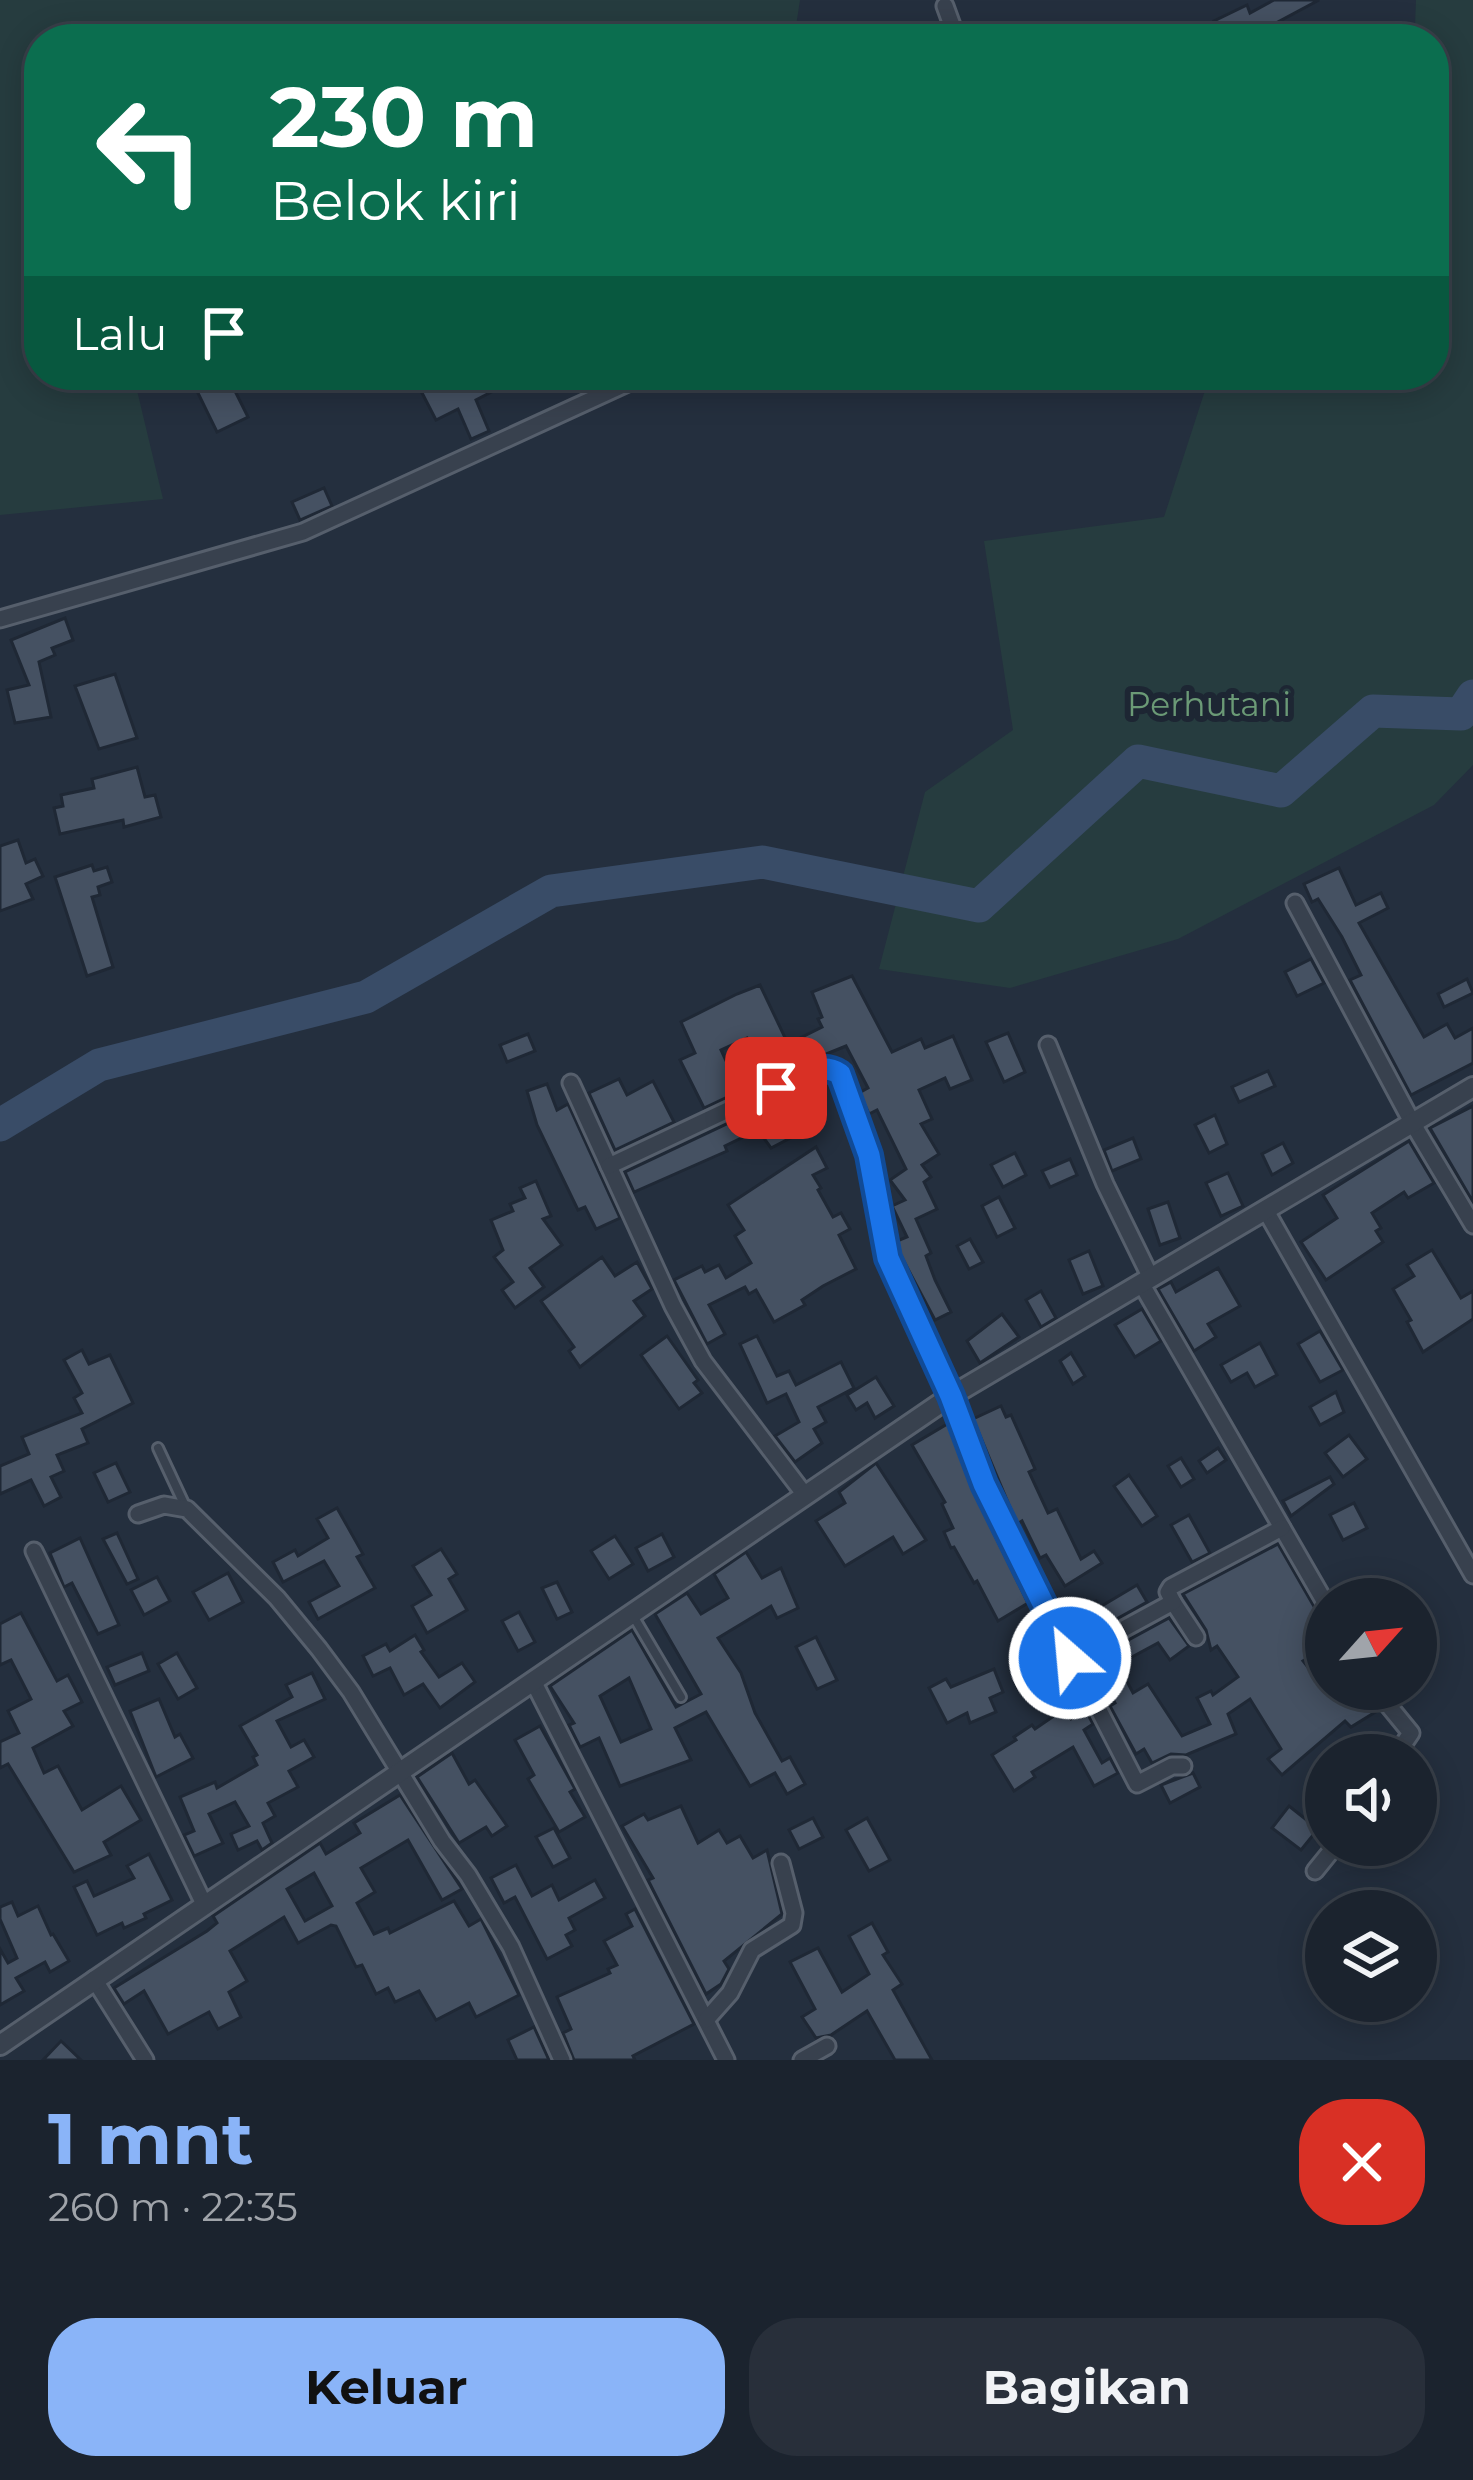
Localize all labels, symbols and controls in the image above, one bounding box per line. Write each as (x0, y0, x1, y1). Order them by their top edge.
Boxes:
text: 230 m (270, 66, 538, 168)
icon: left (72, 72, 228, 228)
text: Belok kiri (270, 168, 521, 234)
icon: arrive (191, 300, 257, 366)
text: Lalu (72, 306, 167, 361)
park label: Perhutani (1127, 684, 1291, 724)
pin (725, 1037, 827, 1139)
icon: arrive (743, 1055, 809, 1121)
north arrow (1305, 1578, 1437, 1710)
map controls (1305, 1578, 1437, 2022)
position arrow (1007, 1595, 1133, 1721)
button: sound (1305, 1734, 1437, 1866)
button: layers (1305, 1890, 1437, 2022)
text: 1 mnt (48, 2094, 253, 2182)
button: close (1299, 2099, 1425, 2225)
text: 260 m · 22:35 (48, 2183, 298, 2231)
button: Keluar (48, 2318, 725, 2456)
button: Bagikan (749, 2318, 1425, 2456)

